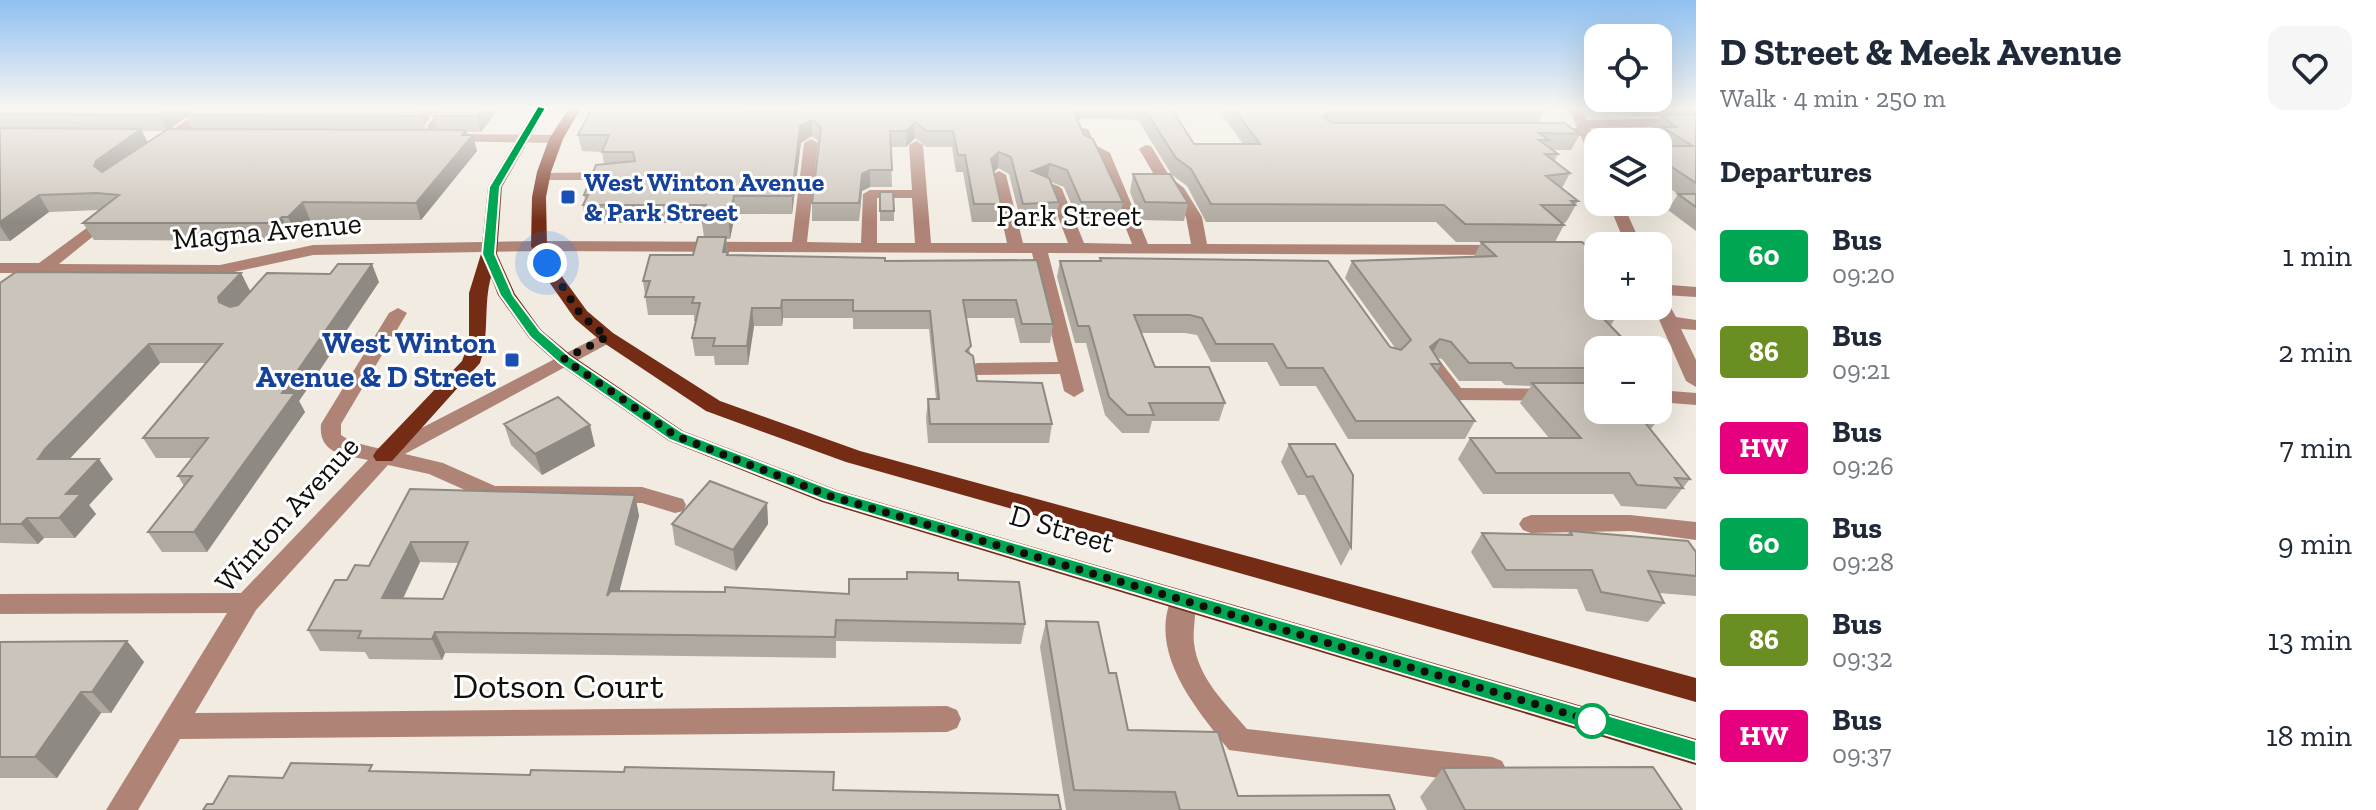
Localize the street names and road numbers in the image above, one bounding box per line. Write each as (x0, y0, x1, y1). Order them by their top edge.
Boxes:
street label: Park Street (996, 198, 1142, 234)
street label: Magna Avenue (171, 205, 363, 257)
street label: Winton Avenue (207, 428, 367, 600)
street label: D Street (1006, 497, 1118, 561)
street label: Dotson Court (453, 664, 664, 707)

